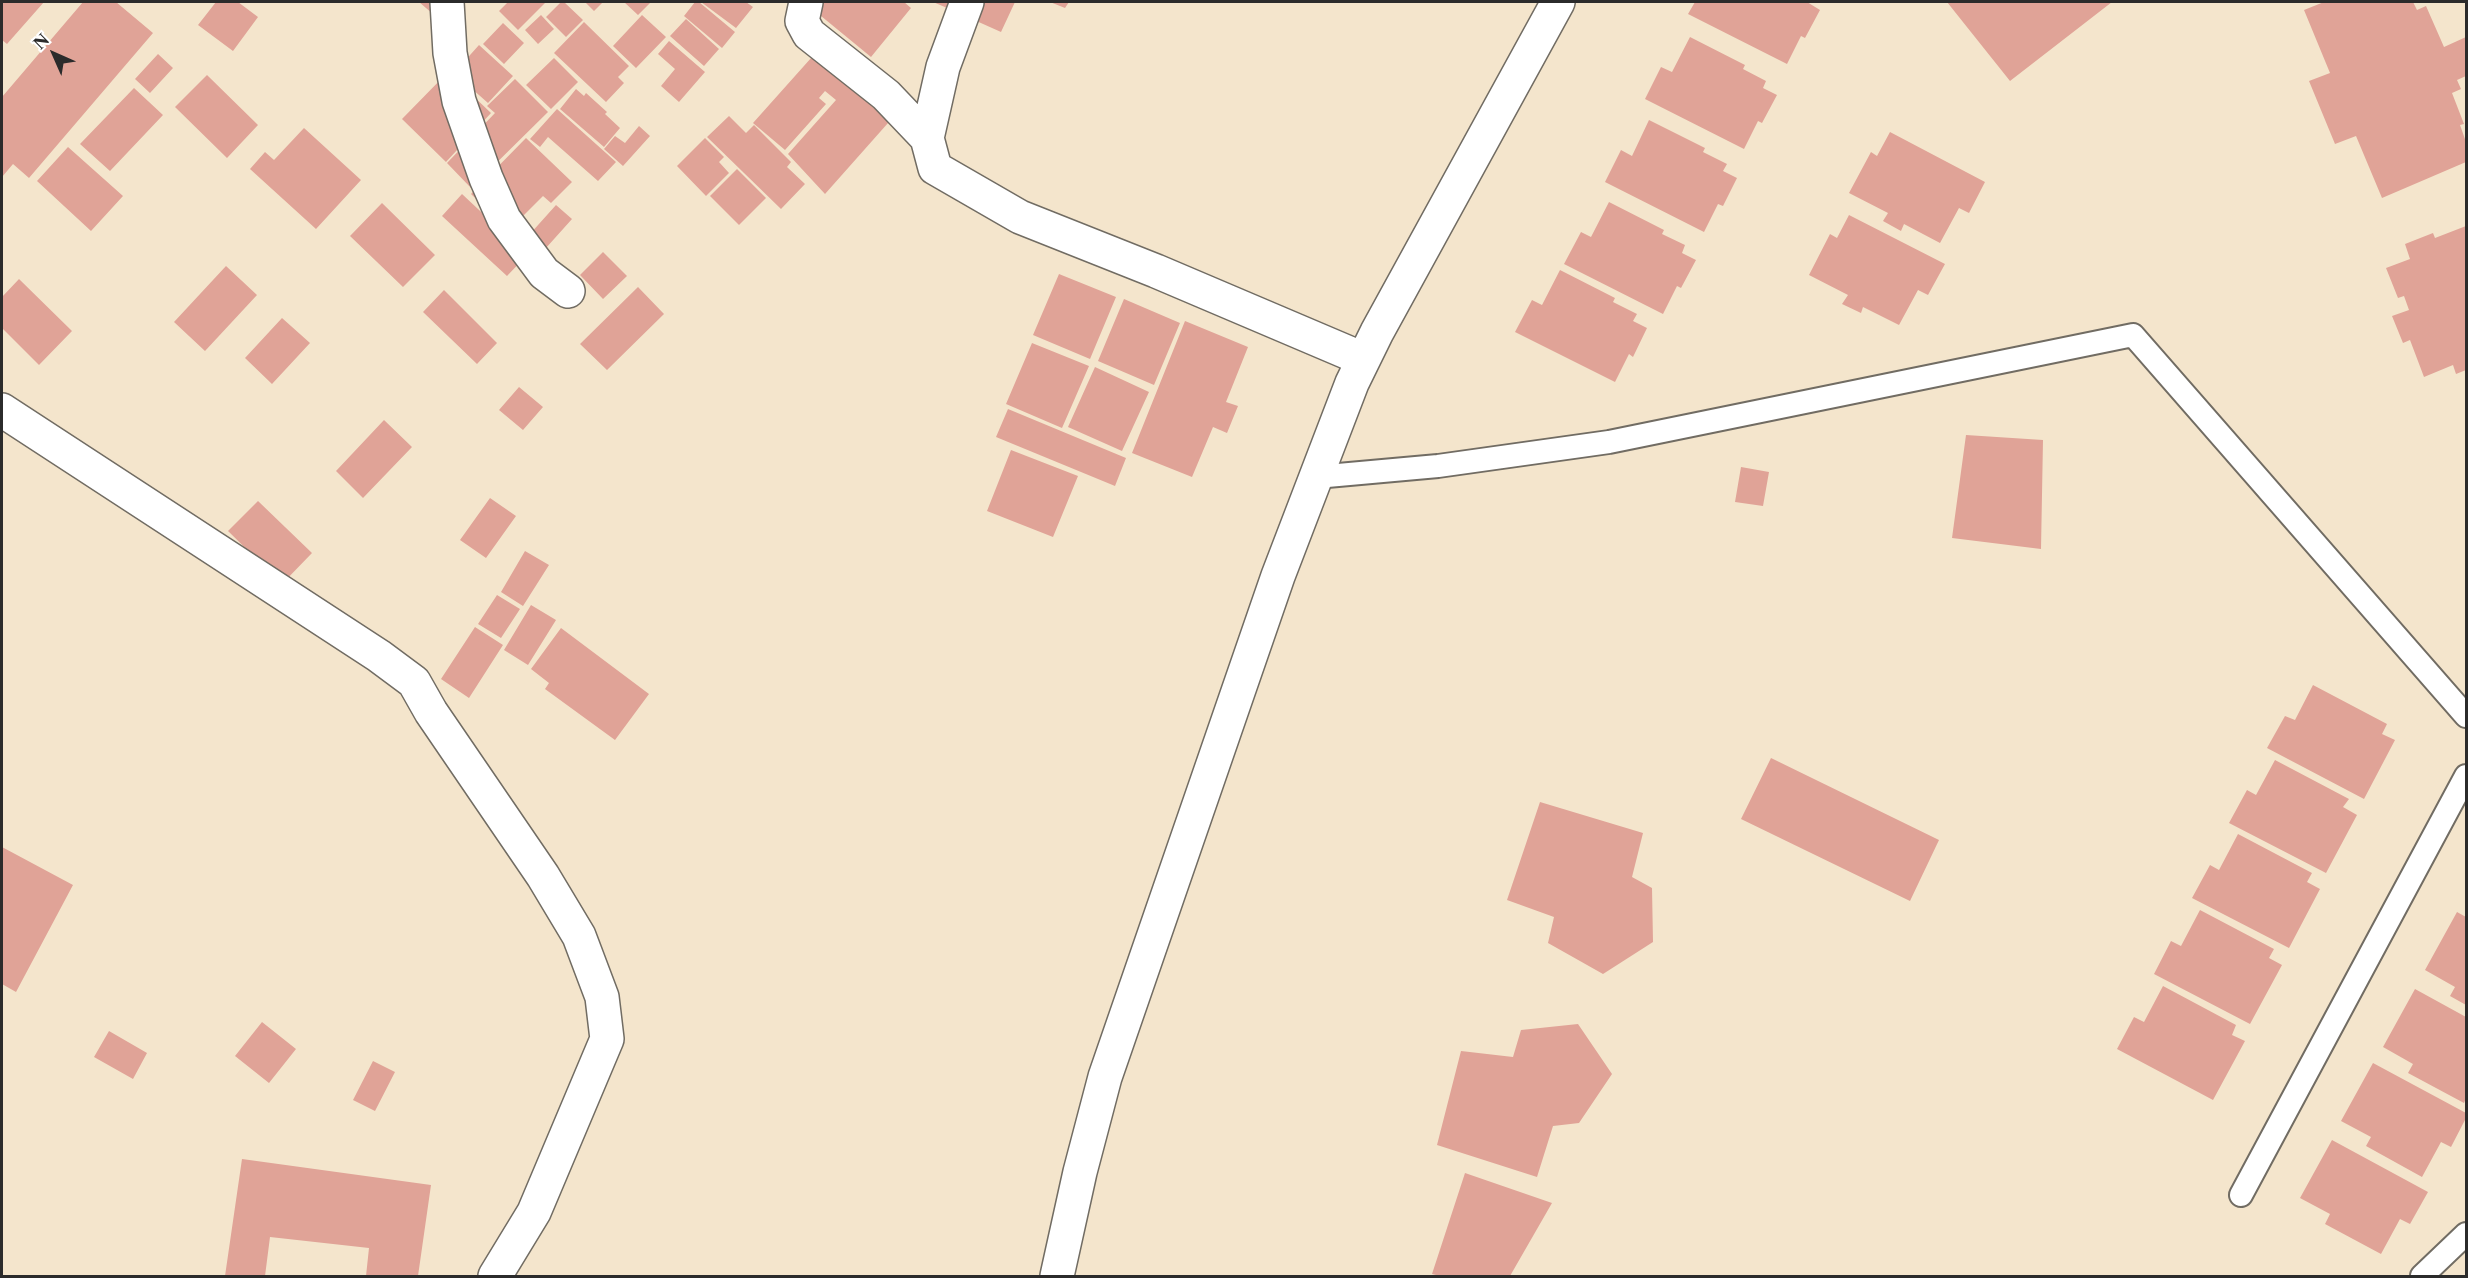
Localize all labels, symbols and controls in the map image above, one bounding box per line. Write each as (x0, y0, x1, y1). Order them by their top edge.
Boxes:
north arrow (24, 24, 84, 84)
text: N (29, 29, 53, 53)

